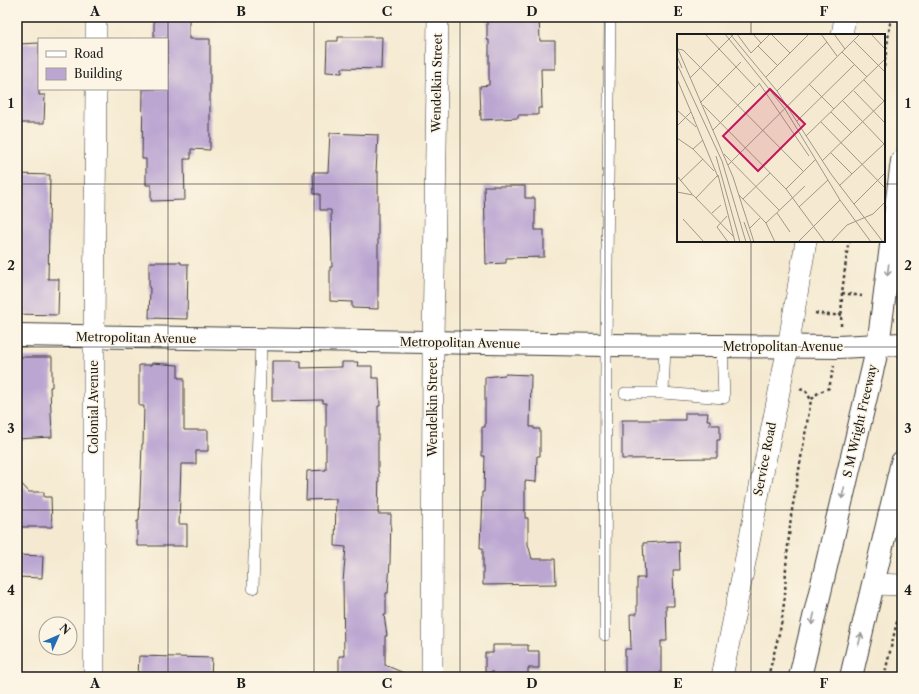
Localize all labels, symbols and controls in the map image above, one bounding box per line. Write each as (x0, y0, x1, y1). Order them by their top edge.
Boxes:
text: A (89, 3, 101, 19)
text: B (236, 3, 246, 19)
text: C (382, 3, 392, 19)
text: D (526, 3, 538, 19)
text: E (673, 3, 683, 19)
text: F (820, 3, 829, 19)
street label: Wendelkin Street (428, 32, 445, 134)
inset map (677, 34, 885, 242)
legend (38, 38, 168, 90)
text: Road (74, 46, 104, 61)
text: Building (74, 66, 122, 81)
text: 1 (8, 95, 14, 111)
text: 1 (905, 95, 911, 111)
text: 2 (7, 257, 15, 273)
text: 2 (904, 257, 912, 273)
one-way arrow (884, 263, 892, 276)
street label: Metropolitan Avenue (76, 329, 197, 346)
street label: Metropolitan Avenue (400, 334, 521, 351)
street label: Metropolitan Avenue (723, 339, 844, 354)
street label: Wendelkin Street (425, 357, 440, 458)
street label: Colonial Avenue (86, 360, 101, 454)
street label: S M Wright Freeway (839, 363, 880, 479)
text: 3 (7, 420, 15, 436)
street label: Service Road (750, 420, 779, 497)
text: 3 (904, 420, 912, 436)
one-way arrow (839, 486, 847, 499)
text: 4 (7, 582, 15, 598)
text: 4 (904, 582, 912, 598)
one-way arrow (809, 613, 817, 626)
north arrow (38, 616, 78, 656)
text: N (57, 621, 74, 638)
one-way arrow (857, 633, 865, 646)
text: A (89, 675, 101, 691)
text: B (236, 675, 246, 691)
text: C (382, 675, 392, 691)
text: D (526, 675, 538, 691)
text: E (673, 675, 683, 691)
text: F (820, 675, 829, 691)

